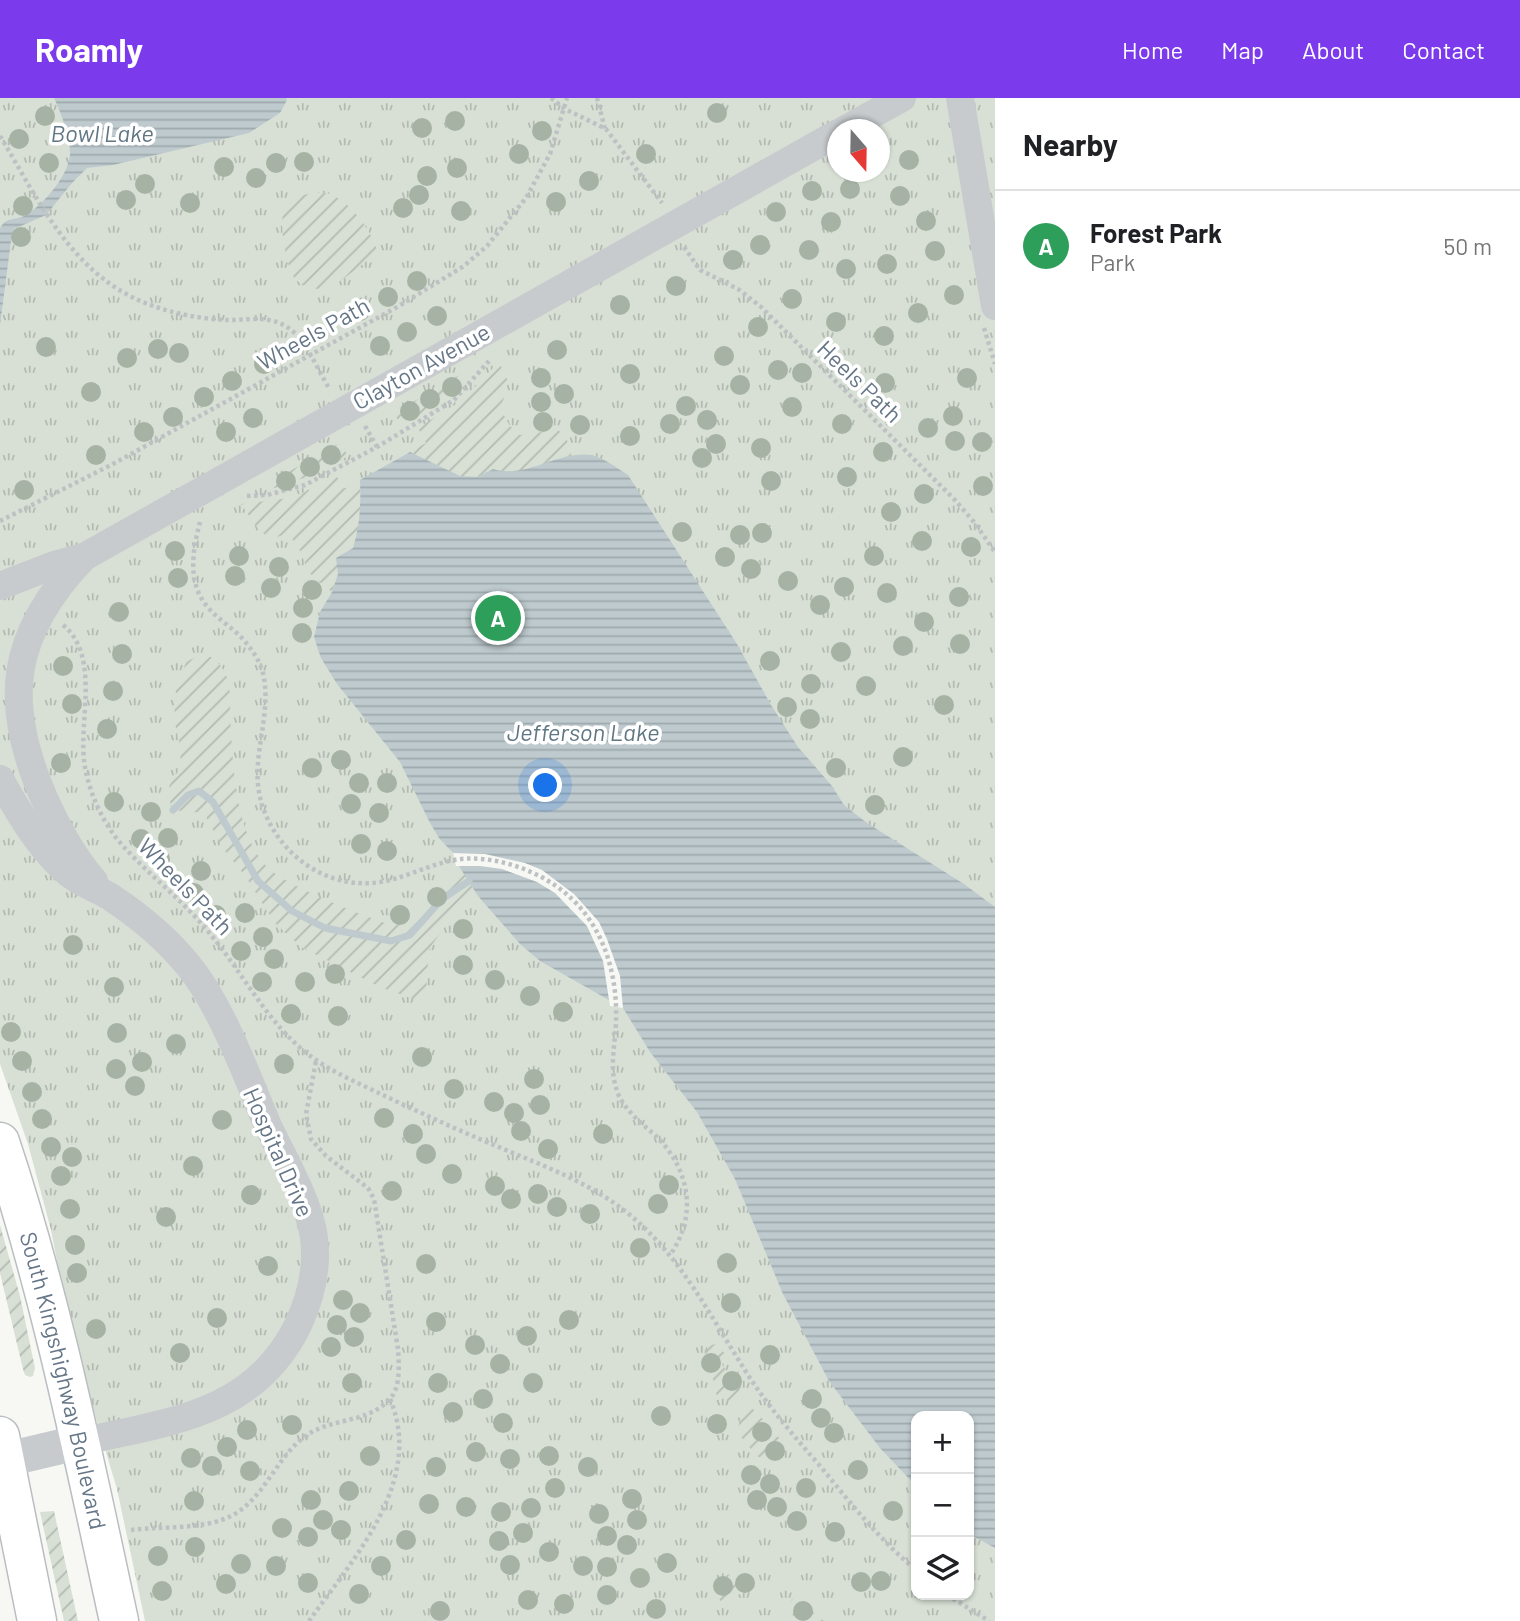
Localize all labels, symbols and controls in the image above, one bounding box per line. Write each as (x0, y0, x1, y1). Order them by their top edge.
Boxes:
text: Roamly (35, 29, 143, 69)
text: Home (1122, 35, 1183, 64)
text: Map (1221, 35, 1264, 64)
text: About (1302, 35, 1364, 64)
text: Contact (1402, 35, 1485, 64)
water label: Bowl Lake (50, 118, 154, 147)
north arrow (827, 119, 890, 182)
text: Nearby (1023, 126, 1118, 162)
text: Forest Park (1090, 217, 1222, 248)
text: A (1038, 232, 1054, 260)
text: 50 m (1444, 232, 1492, 260)
text: Park (1090, 248, 1135, 276)
street label: Wheels Path (252, 291, 374, 375)
street label: Clayton Avenue (348, 317, 494, 415)
street label: Heels Path (812, 334, 908, 428)
pin: A (475, 592, 521, 644)
water label: Jefferson Lake (507, 717, 659, 746)
your location (528, 768, 562, 802)
street label: Wheels Path (133, 832, 239, 940)
street label: Hospital Drive (238, 1083, 320, 1221)
street label: South Kingshighway Boulevard (14, 1228, 113, 1532)
map controls (911, 1411, 974, 1600)
button: + (911, 1411, 974, 1474)
button: − (911, 1474, 974, 1537)
button: layers (911, 1537, 974, 1600)

